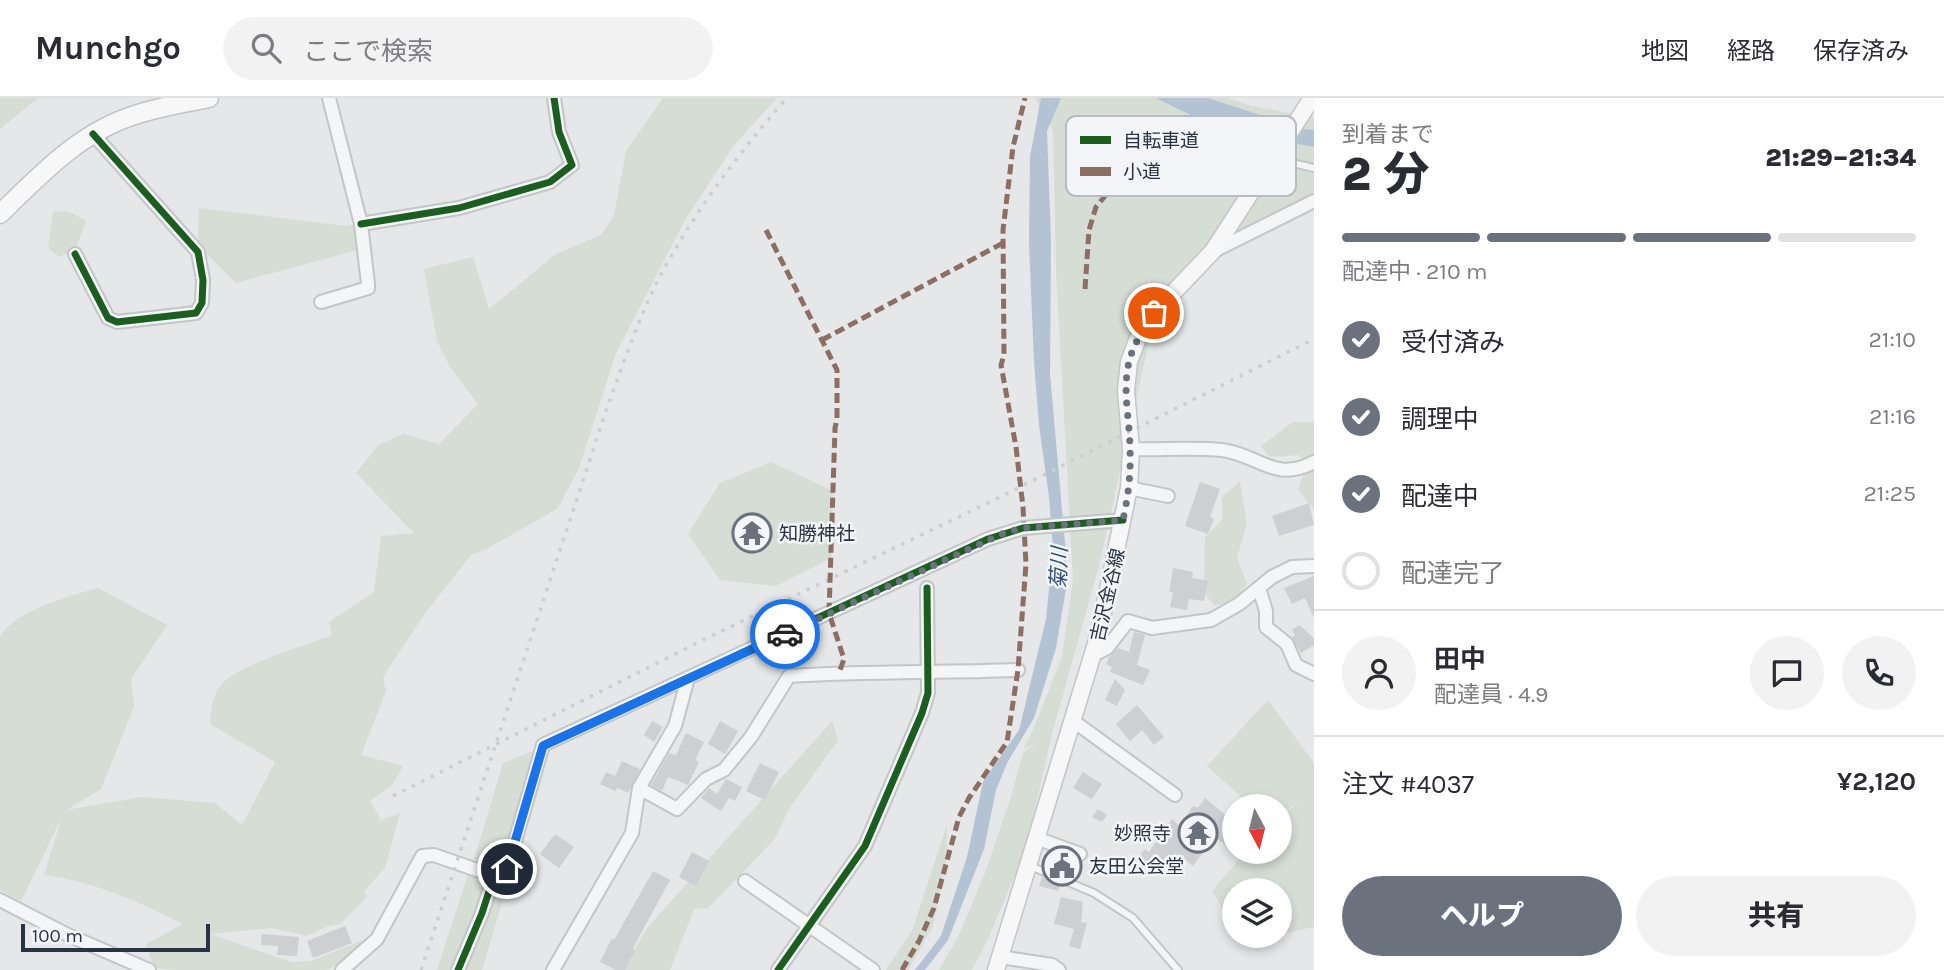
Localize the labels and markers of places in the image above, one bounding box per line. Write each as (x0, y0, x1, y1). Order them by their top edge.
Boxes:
pin (1124, 283, 1184, 343)
temple icon: 知勝神社 (731, 512, 773, 554)
place label: 知勝神社 (779, 523, 855, 545)
temple icon: 妙照寺 (1177, 812, 1219, 854)
place label: 妙照寺 (1114, 823, 1171, 845)
pin (477, 839, 537, 899)
public building icon: 友田公会堂 (1041, 845, 1083, 887)
place label: 友田公会堂 (1089, 856, 1184, 878)

